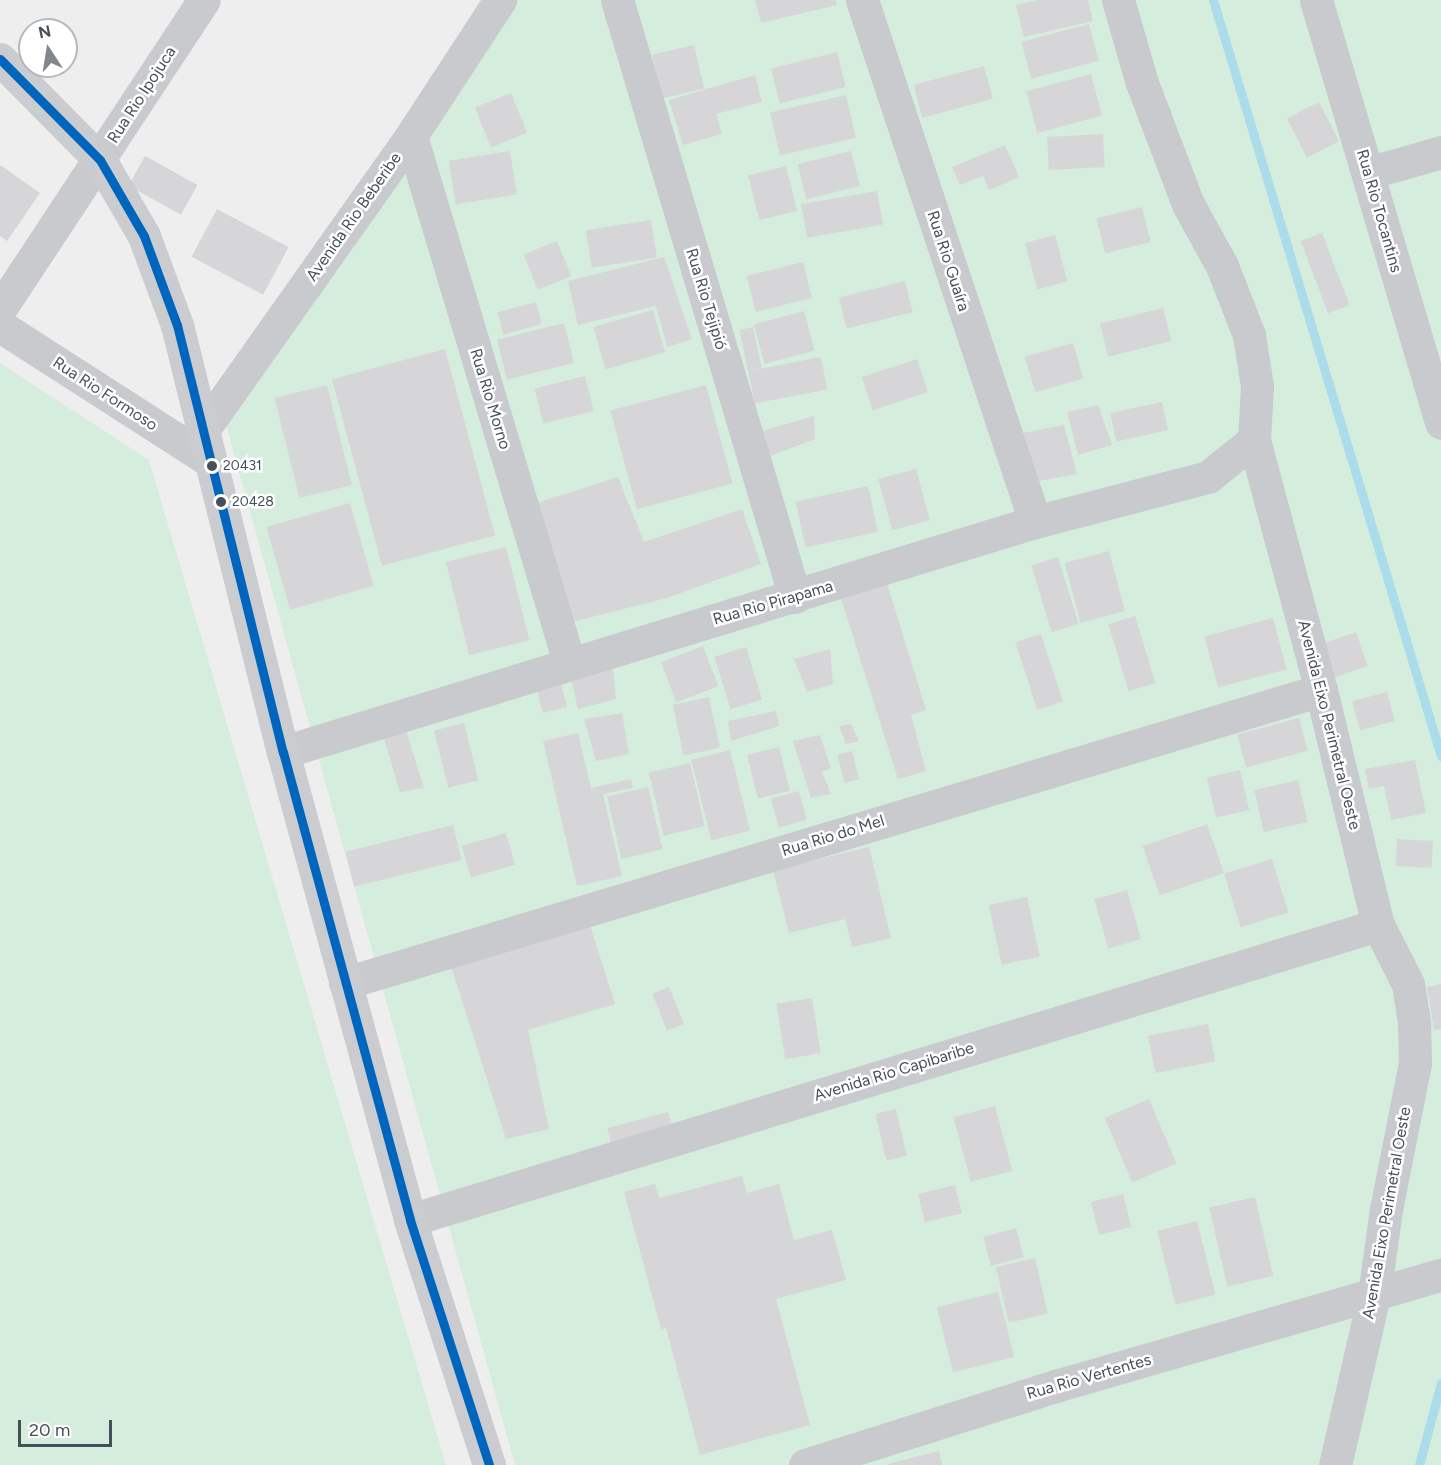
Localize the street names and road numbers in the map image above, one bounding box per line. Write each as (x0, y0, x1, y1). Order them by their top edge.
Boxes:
street label: Rua Rio Ipojuca (104, 43, 180, 147)
street label: Rua Rio Tocantins (1352, 147, 1406, 275)
street label: Avenida Rio Beberibe (302, 149, 406, 285)
street label: Rua Rio Guaíra (923, 208, 973, 314)
street label: Rua Rio Tejipió (681, 246, 731, 352)
street label: Rua Rio Morno (466, 346, 514, 452)
street label: Rua Rio Formoso (49, 353, 161, 435)
street label: Rua Rio Pirapama (711, 577, 835, 629)
street label: Avenida Eixo Perimetral Oeste (1294, 618, 1364, 832)
street label: Rua Rio do Mel (779, 811, 887, 861)
street label: Avenida Rio Capibaribe (812, 1039, 976, 1105)
street label: Avenida Eixo Perimetral Oeste (1359, 1105, 1415, 1321)
street label: Rua Rio Vertentes (1025, 1350, 1153, 1404)

